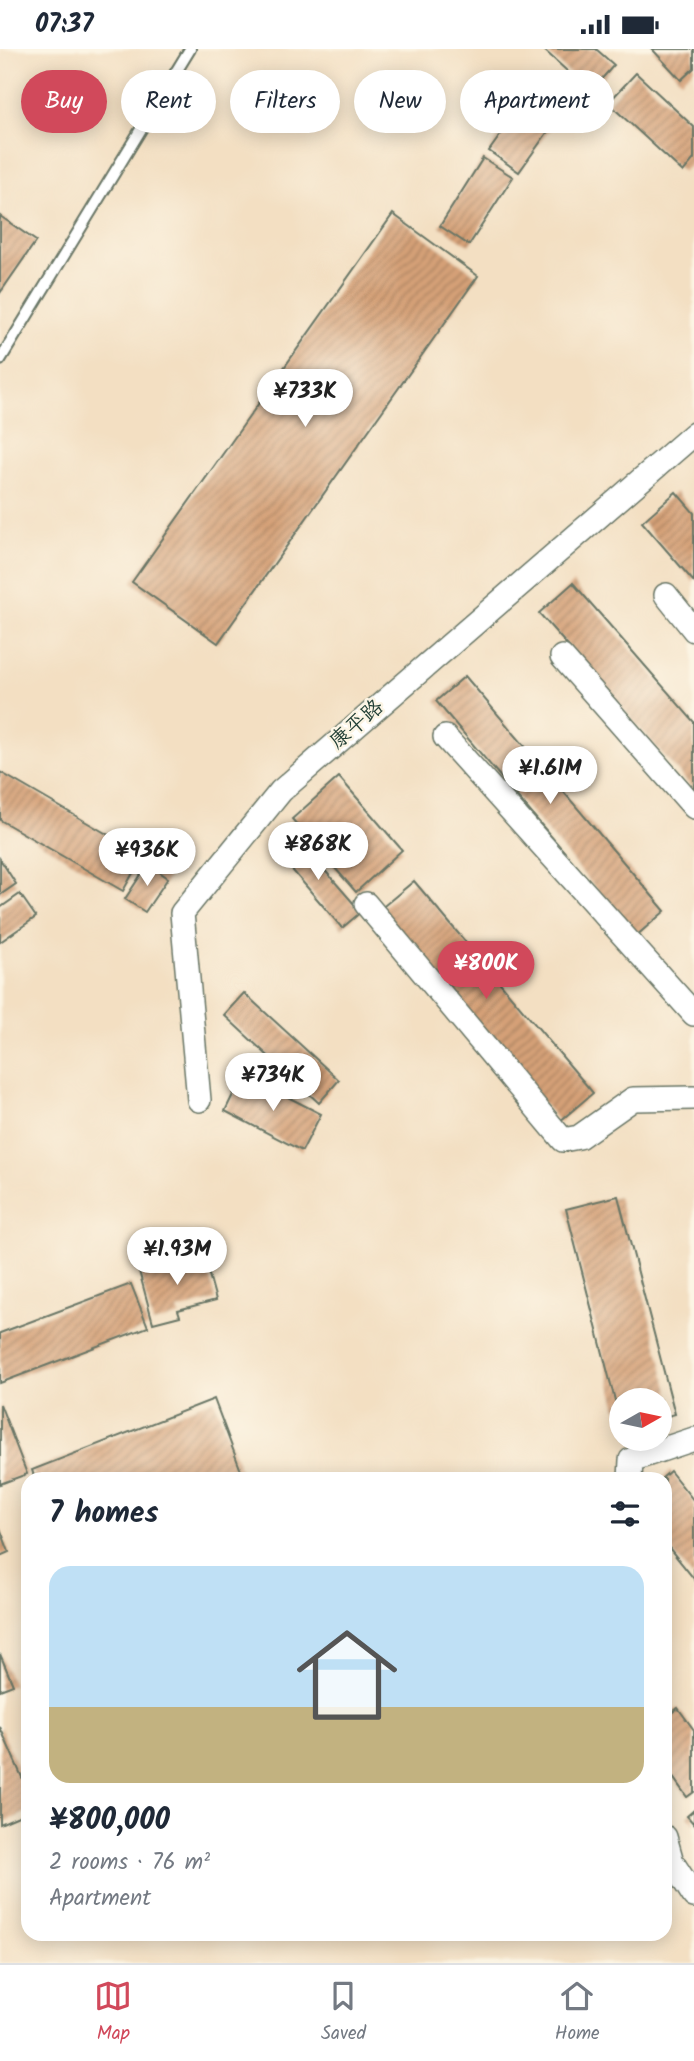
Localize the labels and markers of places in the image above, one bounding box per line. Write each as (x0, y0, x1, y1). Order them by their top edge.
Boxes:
pin: ¥733K (256, 369, 354, 429)
pin: ¥1.61M (493, 747, 607, 806)
pin: ¥868K (269, 823, 367, 882)
pin: ¥936K (98, 829, 196, 888)
pin: ¥800K (437, 941, 535, 1001)
pin: ¥734K (224, 1053, 322, 1113)
pin: ¥1.93M (120, 1227, 234, 1287)

